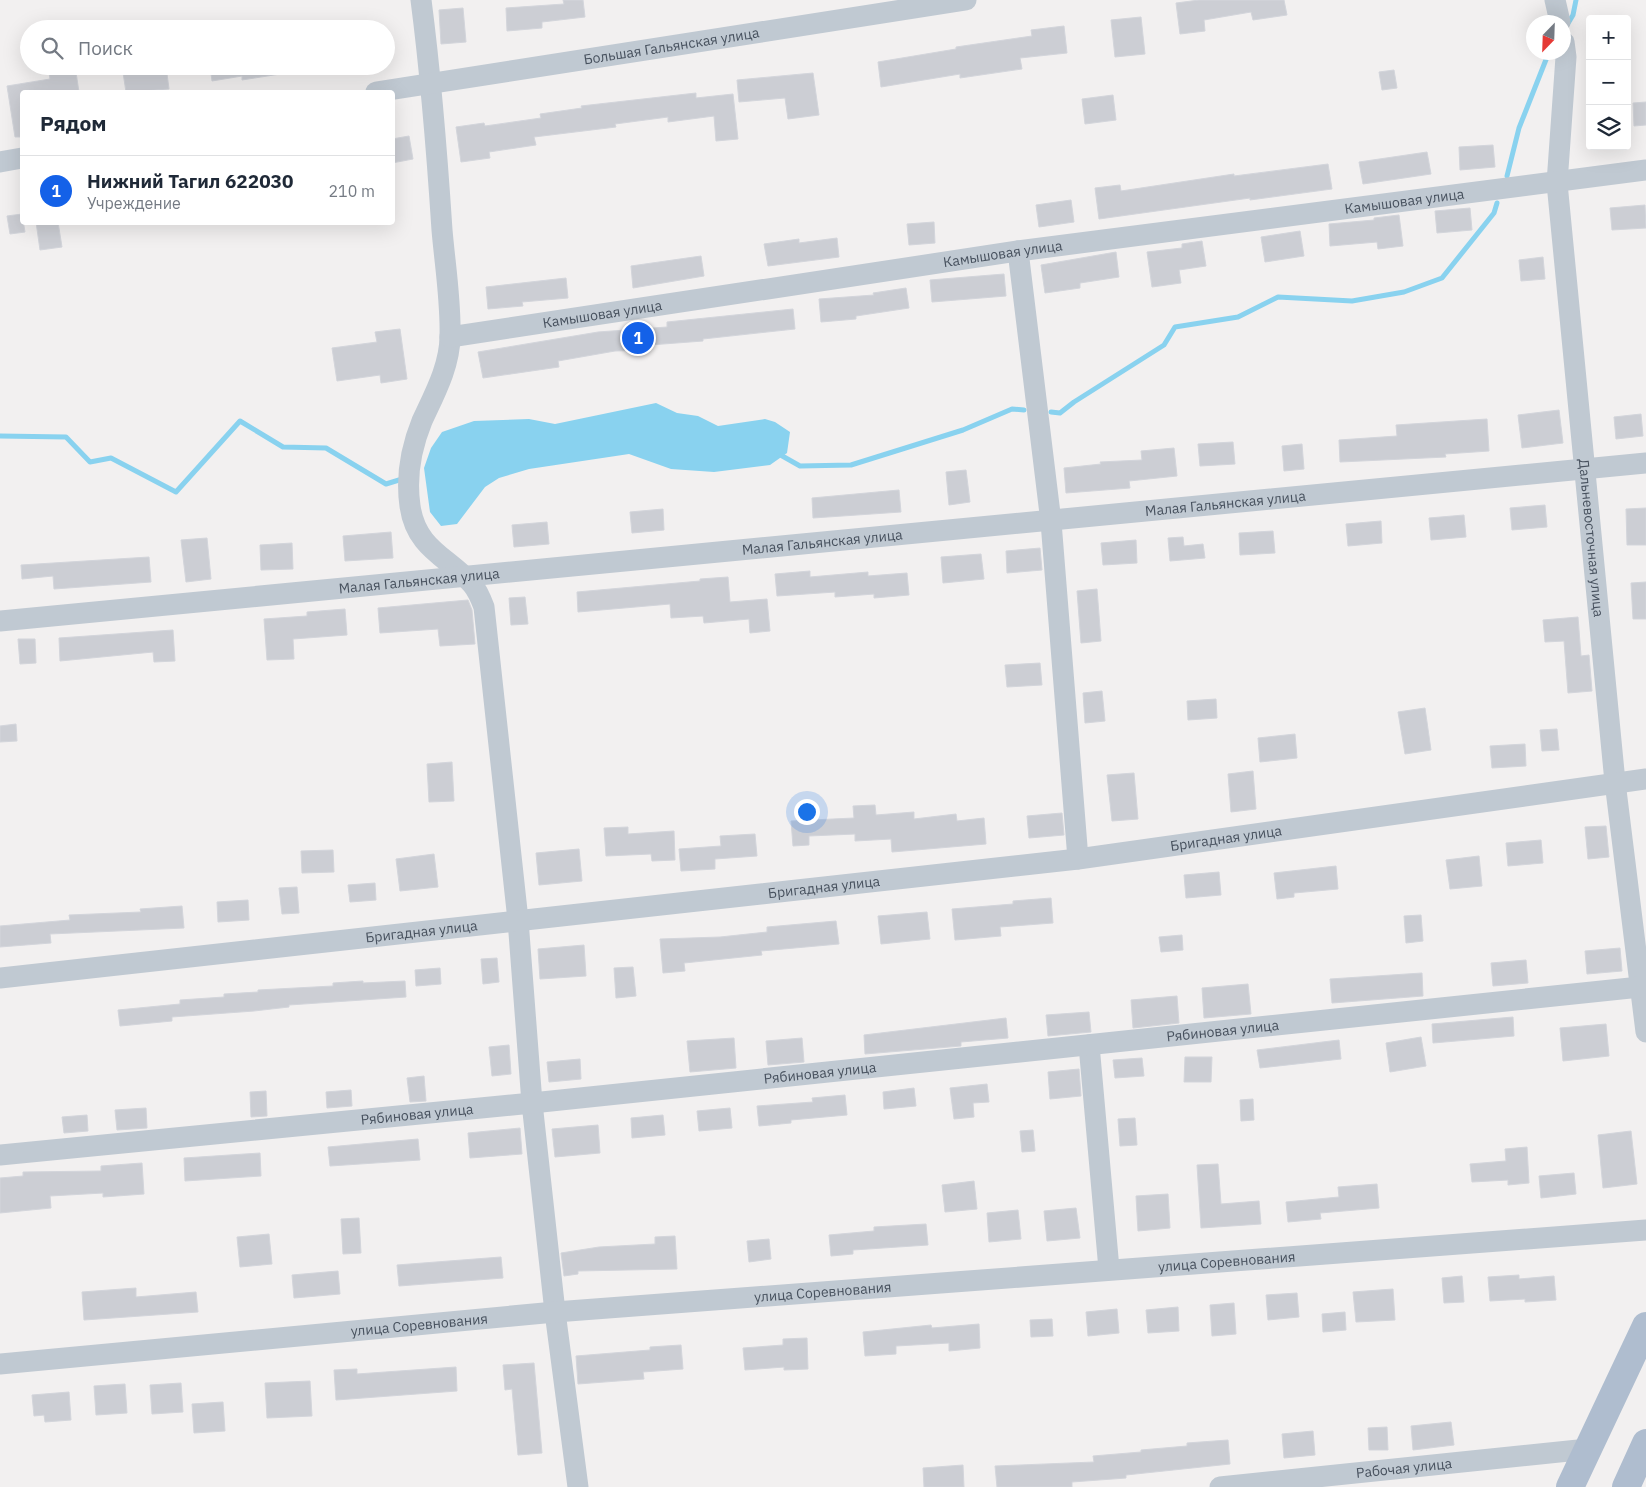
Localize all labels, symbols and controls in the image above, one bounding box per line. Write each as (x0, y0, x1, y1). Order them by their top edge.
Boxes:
north arrow (1526, 15, 1571, 60)
map controls (1586, 15, 1631, 150)
button: + (1586, 15, 1631, 60)
search box (20, 20, 395, 75)
street label: Большая Гальянская улица (582, 23, 761, 68)
icon: search (38, 34, 66, 62)
text: Поиск (78, 36, 133, 60)
button: − (1586, 60, 1631, 105)
button: layers (1586, 105, 1631, 150)
text: Рядом (40, 109, 107, 137)
text: Нижний Тагил 622030 (87, 169, 293, 193)
text: 1 (51, 181, 61, 201)
text: 210 m (328, 181, 375, 201)
street label: Камышовая улица (1343, 184, 1466, 218)
text: Учреждение (87, 193, 181, 213)
street label: Камышовая улица (942, 236, 1064, 271)
street label: Камышовая улица (541, 296, 664, 332)
pin: 1 (622, 319, 654, 357)
street label: Дальневосточная улица (1575, 458, 1608, 618)
street label: Малая Гальянская улица (1144, 487, 1307, 520)
street label: Малая Гальянская улица (741, 525, 904, 559)
street label: Малая Гальянская улица (338, 564, 501, 597)
your location (794, 799, 820, 825)
street label: Бригадная улица (1169, 821, 1284, 855)
street label: Бригадная улица (767, 872, 881, 902)
street label: Бригадная улица (364, 916, 479, 947)
street label: Рябиновая улица (1166, 1016, 1280, 1046)
street label: Рябиновая улица (763, 1058, 878, 1088)
street label: Рябиновая улица (360, 1100, 475, 1129)
street label: улица Соревнования (1157, 1247, 1296, 1276)
street label: улица Соревнования (754, 1278, 892, 1306)
street label: улица Соревнования (350, 1309, 488, 1340)
street label: Рабочая улица (1355, 1454, 1453, 1482)

